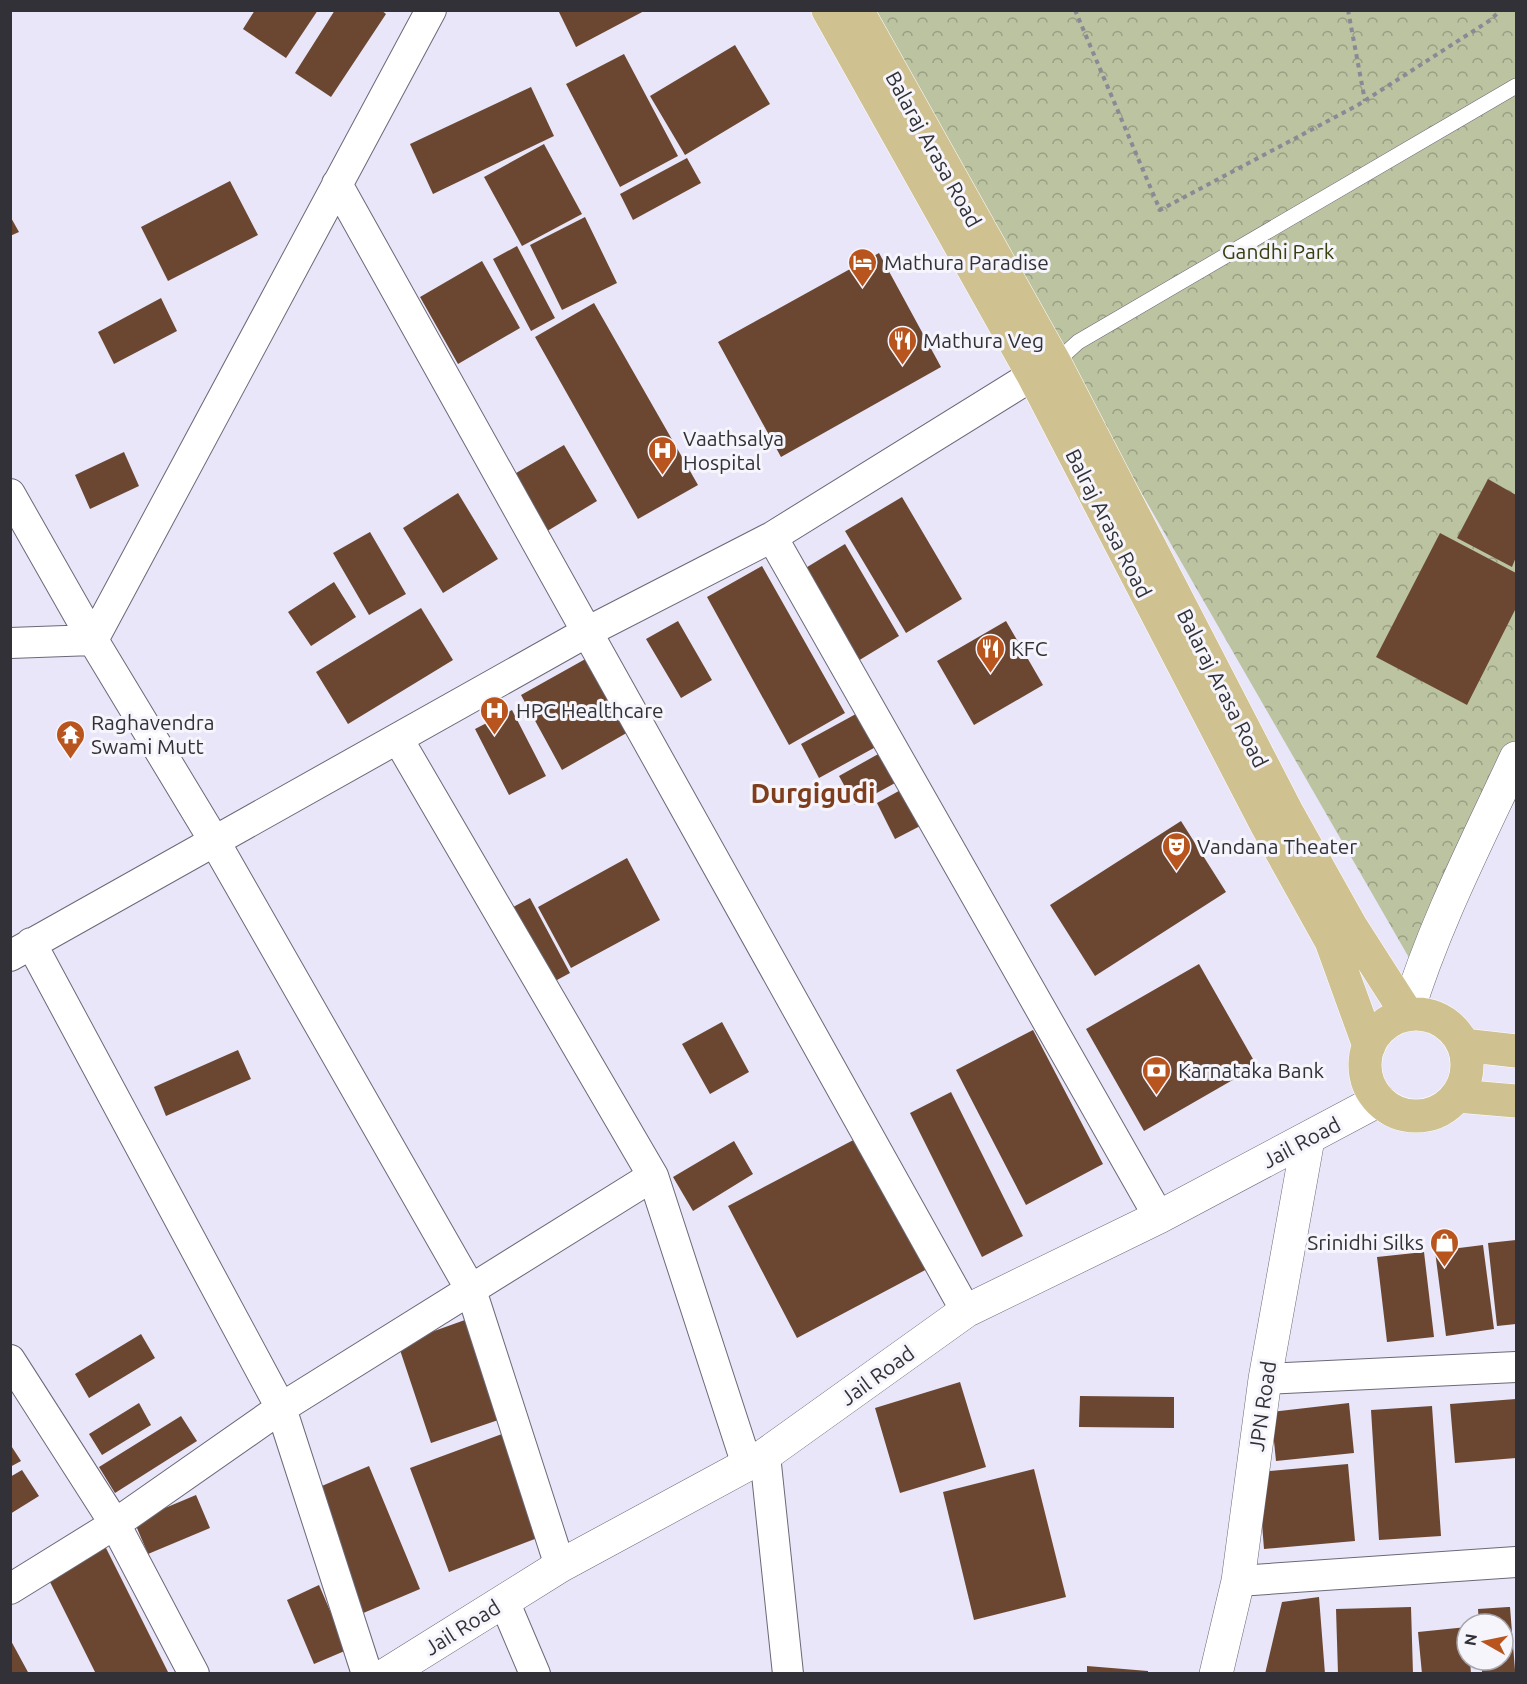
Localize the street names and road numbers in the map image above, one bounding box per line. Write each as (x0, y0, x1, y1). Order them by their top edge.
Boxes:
street label: Balaraj Arasa Road (881, 67, 987, 231)
street label: Balraj Arasa Road (1061, 445, 1157, 601)
street label: Balaraj Arasa Road (1173, 605, 1273, 771)
street label: Jail Road (1258, 1111, 1344, 1173)
street label: Jail Road (836, 1340, 918, 1410)
street label: JPN Road (1244, 1359, 1280, 1453)
street label: Jail Road (420, 1594, 504, 1660)

